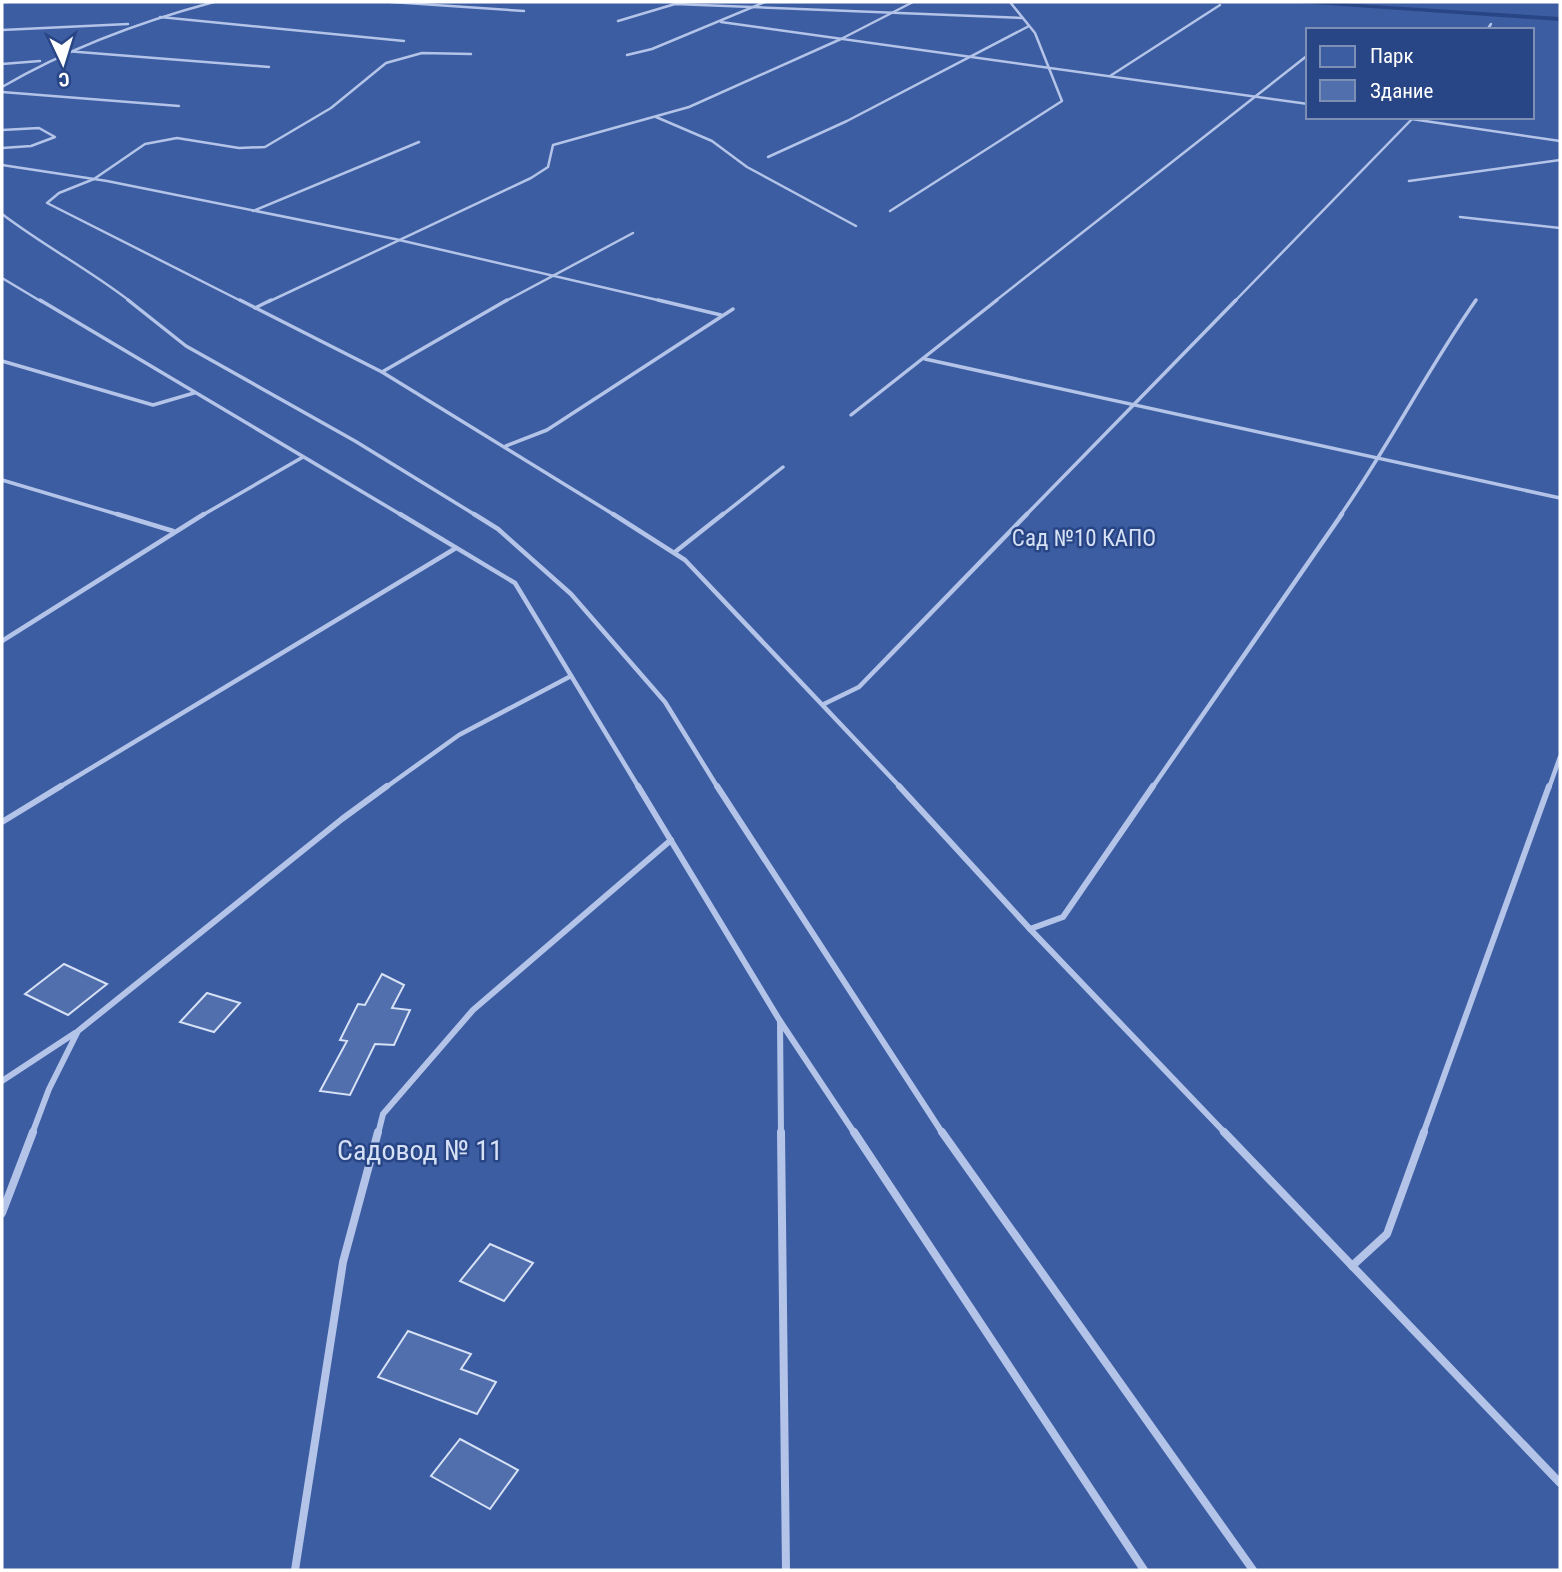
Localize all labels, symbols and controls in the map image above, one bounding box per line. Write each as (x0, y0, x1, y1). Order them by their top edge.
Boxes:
north arrow (28, 28, 98, 98)
legend (1306, 28, 1534, 119)
text: Парк (1370, 44, 1414, 68)
text: С (58, 68, 70, 91)
text: Здание (1370, 79, 1434, 103)
park label: Сад №10 КАПО (1012, 525, 1156, 552)
park label: Садовод № 11 (337, 1134, 503, 1167)

